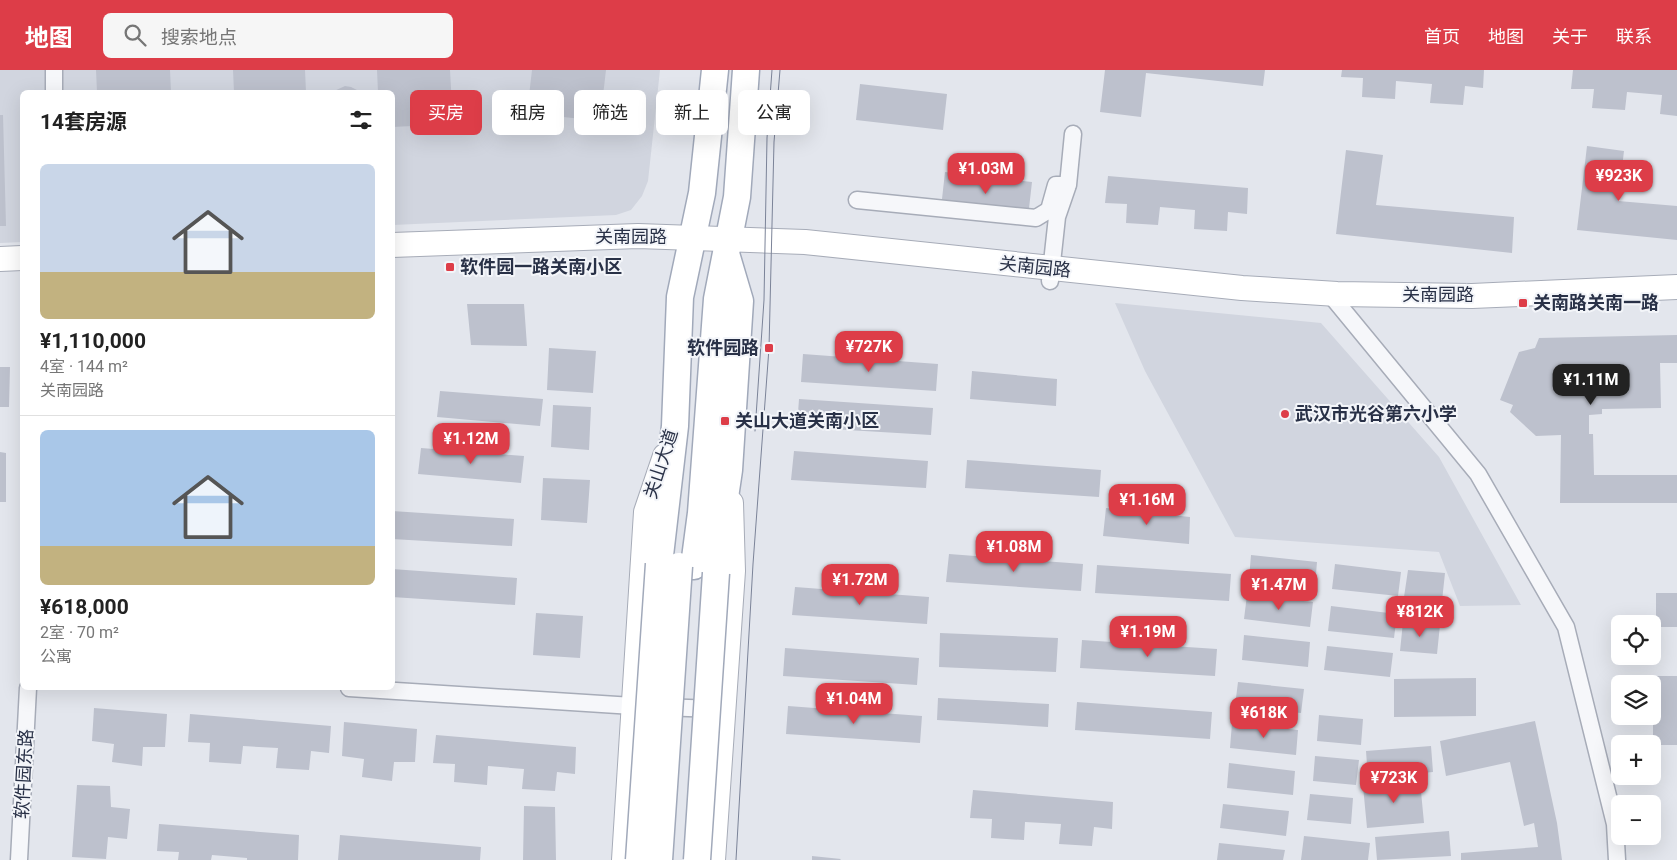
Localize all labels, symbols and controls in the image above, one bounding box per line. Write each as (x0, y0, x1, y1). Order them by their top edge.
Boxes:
search box (103, 13, 453, 58)
icon: search (121, 21, 149, 49)
text: 地图 (25, 24, 73, 52)
text: 搜索地点 (161, 26, 237, 49)
text: 首页 (1424, 26, 1460, 47)
text: 地图 (1488, 26, 1524, 47)
text: 关于 (1552, 26, 1588, 47)
text: 联系 (1616, 26, 1652, 47)
chip: 买房 (410, 90, 482, 135)
chip: 租房 (492, 90, 564, 135)
chip: 筛选 (574, 90, 646, 135)
chip: 新上 (656, 90, 728, 135)
chip: 公寓 (738, 90, 810, 135)
icon: filters (347, 106, 375, 134)
text: 14套房源 (40, 110, 127, 134)
pin: ¥1.03M (945, 152, 1027, 195)
text: ¥1.03M (959, 159, 1013, 178)
pin: ¥923K (1584, 160, 1654, 202)
text: ¥923K (1596, 166, 1642, 185)
icon: home (163, 197, 253, 287)
street label: 关南园路 (595, 226, 667, 247)
street label: 关南园路 (998, 252, 1072, 281)
place label: 软件园一路关南小区 (460, 256, 622, 277)
marker: 软件园一路关南小区 (444, 261, 456, 273)
street label: 关南园路 (1402, 284, 1474, 305)
place label: 关南路关南一路 (1533, 292, 1659, 313)
marker: 关南路关南一路 (1517, 297, 1529, 309)
text: ¥1,110,000 (40, 329, 146, 353)
pin: ¥727K (834, 330, 904, 373)
place label: 软件园路 (687, 337, 759, 358)
text: ¥727K (846, 337, 892, 356)
marker: 软件园路 (763, 342, 775, 354)
text: 4室 · 144 m² (40, 357, 128, 376)
pin: ¥1.11M (1550, 364, 1632, 406)
text: ¥1.11M (1564, 370, 1618, 389)
text: 关南园路 (40, 381, 104, 400)
place label: 武汉市光谷第六小学 (1295, 403, 1457, 424)
marker: 武汉市光谷第六小学 (1279, 408, 1291, 420)
place label: 关山大道关南小区 (735, 410, 879, 431)
marker: 关山大道关南小区 (719, 415, 731, 427)
pin: ¥1.12M (430, 422, 512, 465)
street label: 关山大道 (639, 426, 682, 501)
text: ¥1.12M (444, 429, 498, 448)
icon: home (163, 462, 253, 552)
pin: ¥1.16M (1106, 484, 1188, 526)
text: ¥1.16M (1120, 490, 1174, 509)
pin: ¥1.08M (973, 530, 1055, 573)
text: ¥1.08M (987, 537, 1041, 556)
pin: ¥1.72M (819, 564, 901, 606)
pin: ¥1.47M (1238, 568, 1320, 611)
text: ¥1.72M (833, 570, 887, 589)
text: ¥1.47M (1252, 575, 1306, 594)
text: ¥618,000 (40, 595, 129, 619)
pin: ¥812K (1385, 596, 1455, 638)
text: ¥812K (1397, 602, 1443, 621)
map controls (1611, 615, 1661, 845)
button: locate (1611, 615, 1661, 665)
pin: ¥1.19M (1107, 616, 1189, 658)
text: ¥1.19M (1121, 622, 1175, 641)
text: 2室 · 70 m² (40, 623, 119, 642)
text: 公寓 (40, 647, 72, 666)
button: layers (1611, 675, 1661, 725)
pin: ¥1.04M (813, 682, 895, 725)
text: ¥1.04M (827, 689, 881, 708)
pin: ¥618K (1229, 696, 1299, 739)
text: ¥618K (1241, 703, 1287, 722)
street label: 软件园东路 (11, 728, 36, 819)
button: + (1611, 735, 1661, 785)
pin: ¥723K (1359, 762, 1429, 804)
text: ¥723K (1371, 768, 1417, 787)
button: − (1611, 795, 1661, 845)

